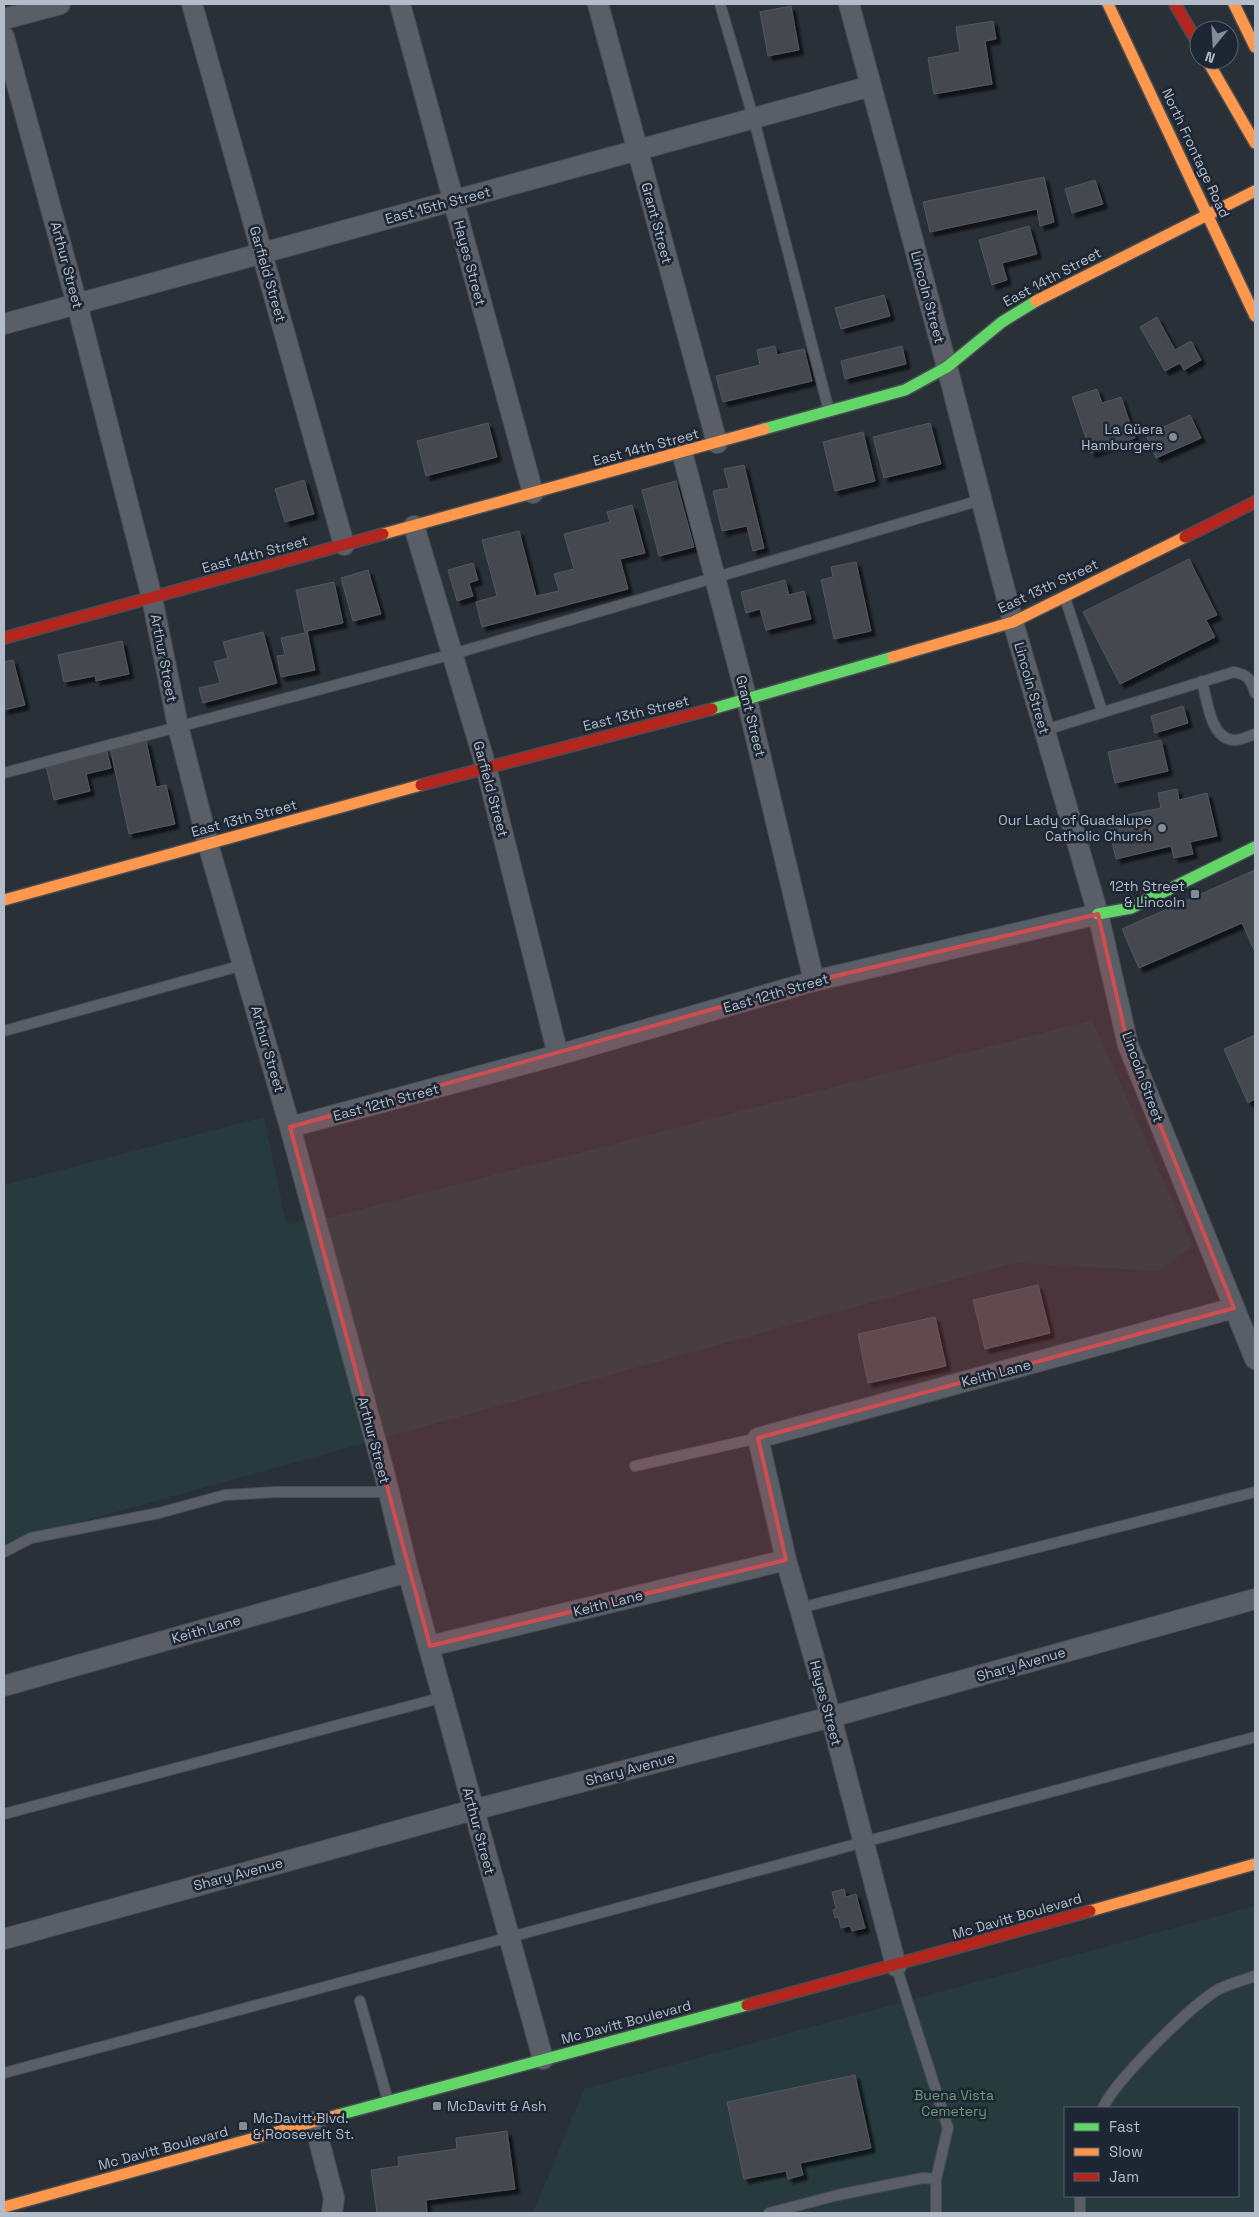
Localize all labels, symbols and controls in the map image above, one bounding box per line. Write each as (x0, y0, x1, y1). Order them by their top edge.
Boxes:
north arrow (1189, 20, 1239, 70)
text: N (1203, 47, 1217, 67)
street label: North Frontage Road (1158, 85, 1234, 221)
street label: Grant Street (637, 180, 677, 266)
street label: East 15th Street (383, 182, 493, 228)
street label: Hayes Street (450, 218, 490, 308)
street label: Arthur Street (47, 220, 87, 310)
street label: Garfield Street (246, 224, 290, 324)
street label: East 14th Street (1000, 243, 1104, 311)
street label: Lincoln Street (907, 249, 949, 345)
place label: La Güera Hamburgers (1081, 420, 1163, 454)
street label: East 14th Street (591, 424, 701, 470)
marker: La Güera Hamburgers (1167, 431, 1179, 443)
street label: East 14th Street (200, 531, 310, 577)
street label: East 13th Street (995, 555, 1101, 617)
street label: Arthur Street (147, 612, 181, 704)
street label: Lincoln Street (1010, 640, 1054, 736)
street label: Grant Street (732, 673, 770, 759)
street label: East 13th Street (581, 691, 691, 735)
street label: Garfield Street (469, 739, 513, 839)
street label: East 13th Street (189, 795, 299, 841)
place label: Our Lady of Guadalupe Catholic Church (998, 811, 1152, 845)
marker: Our Lady of Guadalupe Catholic Church (1156, 822, 1168, 834)
place label: 12th Street & Lincoln (1109, 877, 1185, 911)
marker: 12th Street & Lincoln (1189, 888, 1201, 900)
street label: East 12th Street (721, 969, 831, 1017)
street label: Arthur Street (247, 1004, 289, 1094)
street label: Lincoln Street (1118, 1029, 1168, 1125)
street label: East 12th Street (331, 1079, 441, 1125)
street label: Keith Lane (959, 1355, 1033, 1391)
street label: Arthur Street (354, 1395, 394, 1485)
street label: Keith Lane (571, 1586, 645, 1620)
street label: Keith Lane (169, 1611, 243, 1647)
street label: Shary Avenue (974, 1643, 1068, 1685)
street label: Hayes Street (806, 1658, 846, 1748)
street label: Shary Avenue (583, 1748, 677, 1790)
street label: Arthur Street (459, 1786, 499, 1876)
street label: Shary Avenue (191, 1853, 285, 1895)
street label: Mc Davitt Boulevard (950, 1889, 1084, 1943)
street label: Mc Davitt Boulevard (559, 1996, 693, 2048)
park label: Buena Vista Cemetery (914, 2086, 994, 2120)
place label: McDavitt & Ash (447, 2097, 547, 2115)
marker: McDavitt & Ash (431, 2100, 443, 2112)
legend (1064, 2107, 1239, 2197)
place label: McDavitt Blvd. & Roosevelt St. (253, 2109, 354, 2143)
text: Fast (1109, 2117, 1140, 2136)
marker: McDavitt Blvd. & Roosevelt St. (237, 2120, 249, 2132)
street label: Mc Davitt Boulevard (96, 2122, 230, 2174)
text: Slow (1109, 2142, 1143, 2161)
text: Jam (1109, 2167, 1139, 2186)

